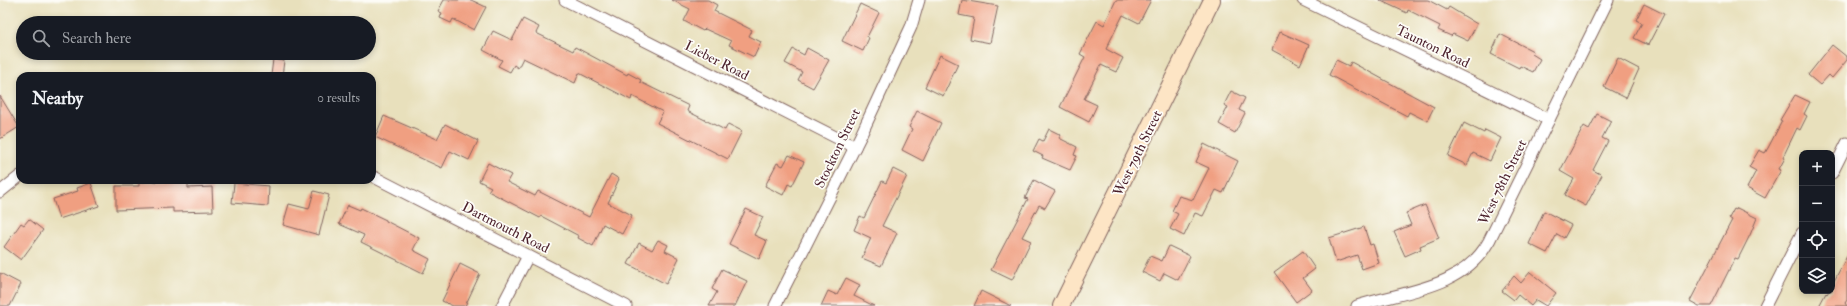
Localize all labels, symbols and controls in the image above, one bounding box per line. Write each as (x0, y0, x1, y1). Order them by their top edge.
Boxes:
search box (16, 16, 376, 60)
street label: Taunton Road (1393, 21, 1472, 72)
icon: search (30, 27, 52, 49)
text: Search here (62, 29, 131, 48)
street label: Lieber Road (682, 37, 752, 84)
text: Nearby (32, 88, 83, 109)
text: 0 results (317, 90, 360, 106)
street label: Stockton Street (811, 105, 864, 191)
street label: West 79th Street (1109, 107, 1166, 200)
street label: West 78th Street (1474, 136, 1531, 229)
map controls (1799, 150, 1835, 294)
button: + (1799, 150, 1835, 186)
button: − (1799, 186, 1835, 222)
street label: Dartmouth Road (459, 198, 552, 257)
button: locate (1799, 222, 1835, 258)
button: layers (1799, 258, 1835, 294)

